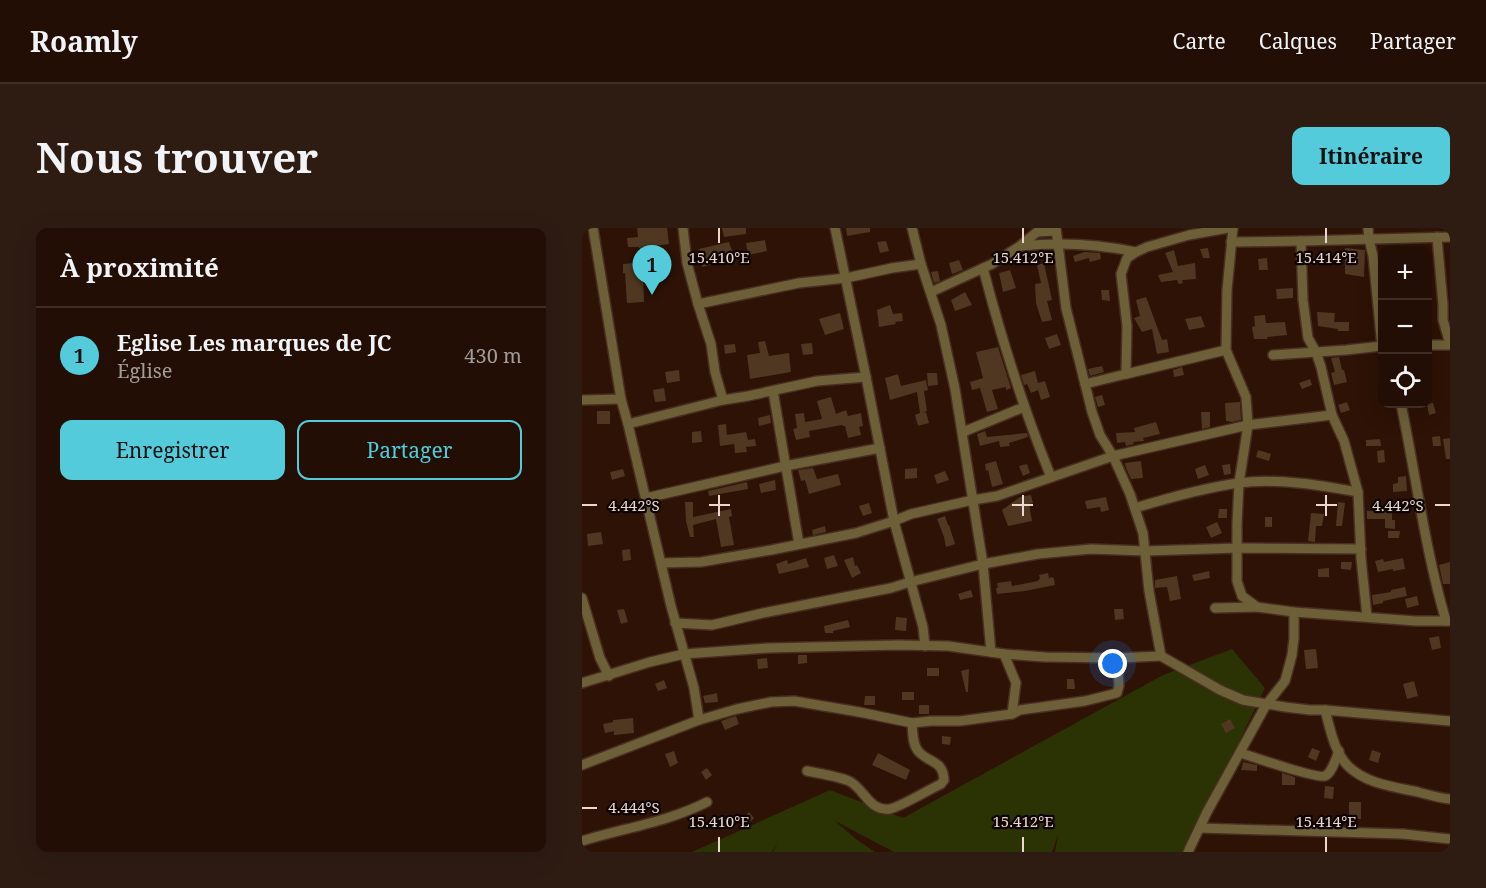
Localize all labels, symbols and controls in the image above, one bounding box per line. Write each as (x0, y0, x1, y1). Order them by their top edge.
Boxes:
text: Roamly (30, 22, 138, 60)
text: Carte (1173, 27, 1226, 55)
text: Calques (1259, 27, 1337, 55)
text: Partager (1370, 27, 1456, 55)
button: Itinéraire (1292, 127, 1450, 185)
text: Nous trouver (36, 128, 318, 185)
pin: 1 (632, 245, 672, 295)
map controls (1378, 246, 1432, 408)
button: + (1378, 246, 1432, 300)
text: 15.410°E (688, 247, 750, 267)
text: 15.412°E (992, 247, 1054, 267)
text: 15.414°E (1295, 247, 1357, 267)
text: À proximité (60, 249, 219, 285)
button: − (1378, 300, 1432, 354)
text: Eglise Les marques de JC (117, 327, 392, 357)
text: 1 (74, 342, 85, 369)
text: 430 m (464, 342, 522, 369)
button: locate (1378, 354, 1432, 408)
text: Église (117, 357, 173, 384)
button: Enregistrer (60, 420, 285, 480)
button: Partager (297, 420, 522, 480)
text: 4.442°S (608, 495, 660, 515)
text: 4.442°S (1372, 495, 1424, 515)
your location (1098, 649, 1127, 678)
text: 4.444°S (608, 797, 660, 817)
text: 15.410°E (688, 811, 750, 831)
text: 15.412°E (992, 811, 1054, 831)
text: 15.414°E (1295, 811, 1357, 831)

